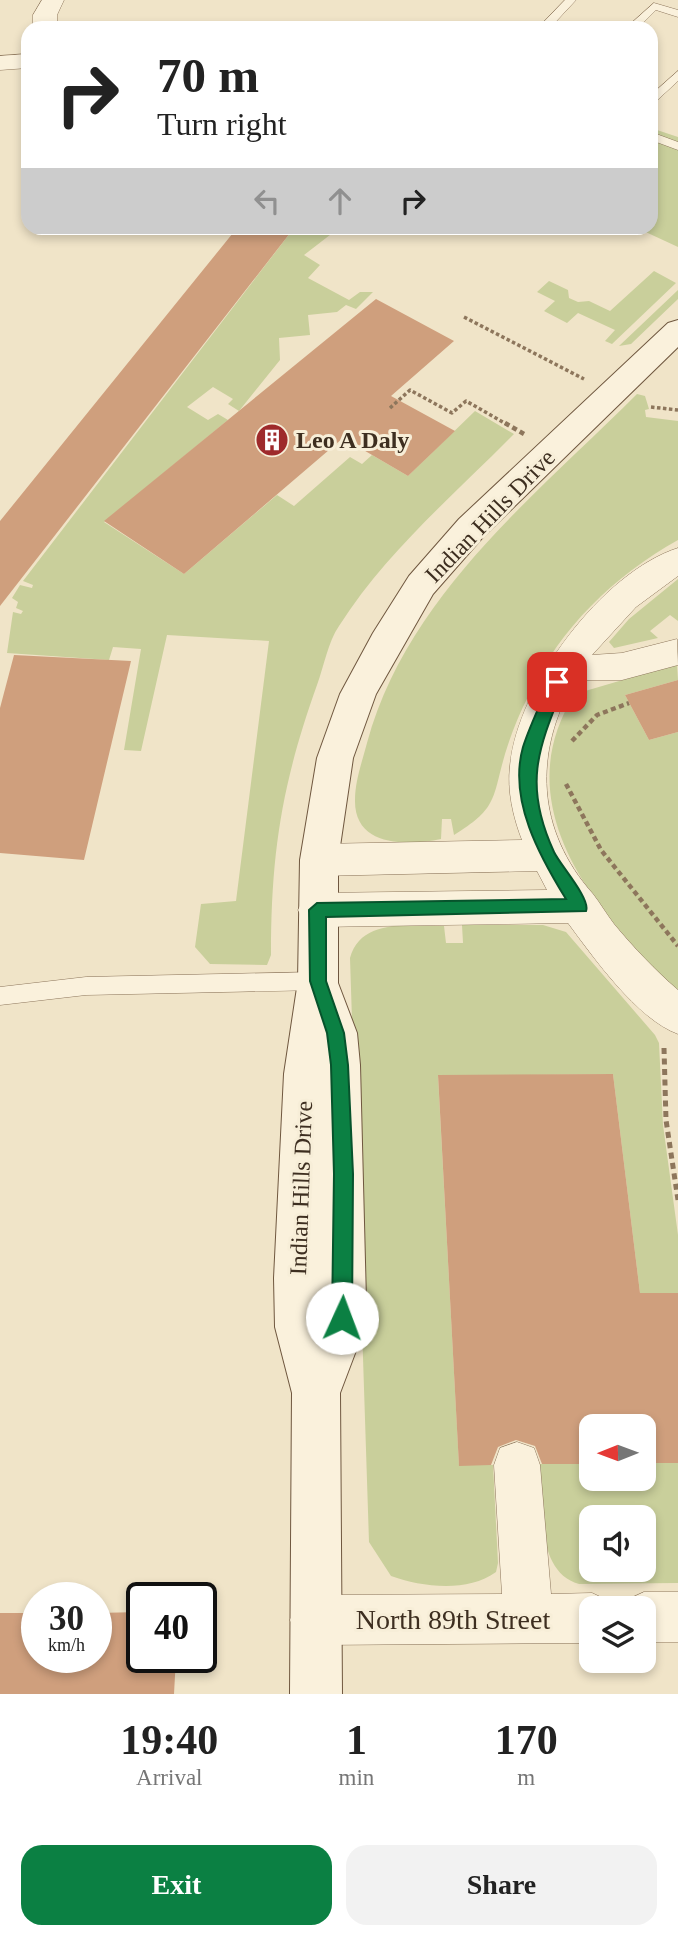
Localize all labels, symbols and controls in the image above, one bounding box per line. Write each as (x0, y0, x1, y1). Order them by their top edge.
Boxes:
text: 70 m (157, 48, 259, 103)
icon: right (42, 49, 133, 140)
text: Turn right (157, 106, 287, 142)
icon: left (248, 182, 286, 220)
icon: ahead (321, 182, 359, 220)
icon: right (394, 182, 432, 220)
building icon: Leo A Daly (253, 421, 291, 459)
place label: Leo A Daly (296, 427, 409, 453)
street label: Indian Hills Drive (420, 444, 560, 588)
pin (527, 652, 587, 712)
icon: arrive (538, 663, 576, 701)
street label: Indian Hills Drive (285, 1100, 317, 1276)
position arrow (305, 1281, 379, 1355)
north arrow (579, 1414, 656, 1491)
map controls (579, 1414, 656, 1673)
button: sound (579, 1505, 656, 1582)
speed limit sign: 40 (126, 1582, 217, 1673)
button: layers (579, 1596, 656, 1673)
text: 30 (49, 1599, 84, 1638)
street label: North 89th Street (356, 1604, 550, 1635)
text: km/h (48, 1635, 85, 1655)
text: 19:40 (120, 1717, 218, 1763)
text: 1 (346, 1717, 367, 1763)
text: 170 (495, 1717, 558, 1763)
text: Arrival (136, 1765, 203, 1790)
text: min (339, 1765, 374, 1790)
text: m (517, 1765, 535, 1790)
button: Exit (21, 1845, 332, 1925)
button: Share (346, 1845, 657, 1925)

